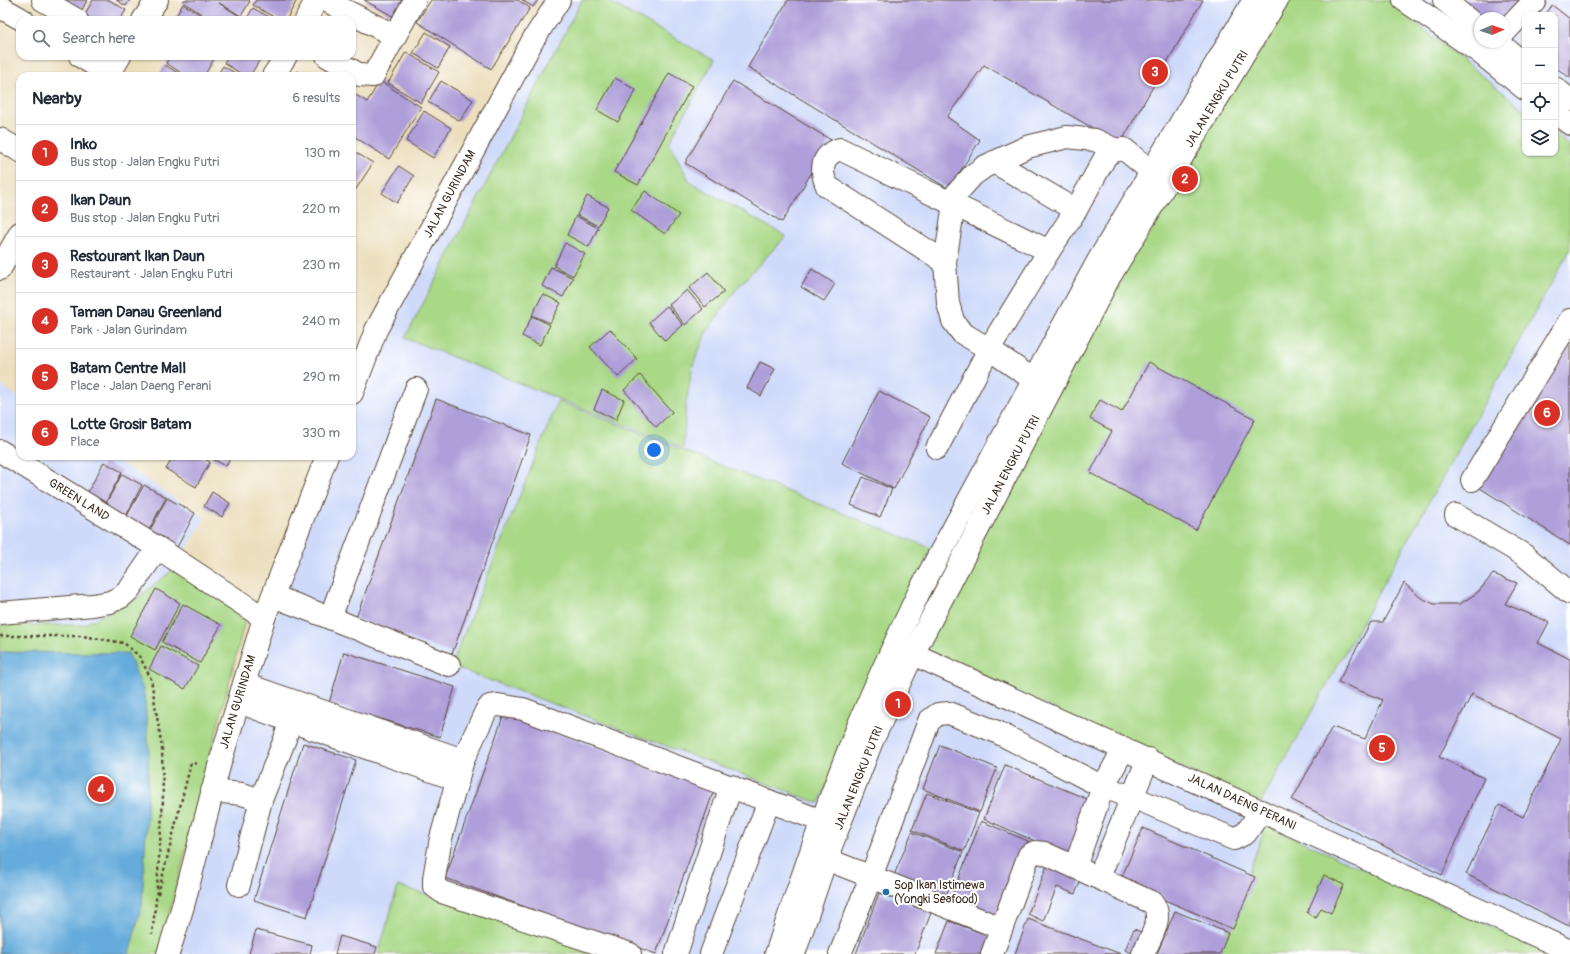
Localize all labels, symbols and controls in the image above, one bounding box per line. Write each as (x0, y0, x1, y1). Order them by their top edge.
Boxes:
north arrow (1474, 12, 1510, 48)
map controls (1522, 12, 1558, 156)
button: + (1522, 12, 1558, 48)
search box (16, 16, 356, 60)
icon: search (30, 27, 52, 49)
text: Search here (62, 29, 135, 48)
street label: JALAN ENGKU PUTRI (1182, 48, 1252, 150)
button: − (1522, 48, 1558, 84)
pin: 3 (1142, 57, 1168, 87)
button: locate (1522, 84, 1558, 120)
text: Nearby (32, 88, 81, 109)
text: 6 results (293, 90, 340, 106)
button: layers (1522, 120, 1558, 156)
text: Inko (70, 135, 97, 154)
text: 1 (42, 145, 48, 161)
text: 130 m (304, 145, 340, 161)
street label: JALAN GURINDAM (421, 147, 480, 240)
text: Bus stop · Jalan Engku Putri (70, 154, 219, 170)
pin: 2 (1172, 164, 1198, 194)
text: Ikan Daun (70, 191, 131, 210)
text: 2 (41, 201, 49, 217)
text: 220 m (302, 201, 340, 217)
text: Bus stop · Jalan Engku Putri (70, 210, 219, 226)
text: Restourant Ikan Daun (70, 247, 205, 266)
text: 3 (41, 257, 49, 273)
text: 230 m (303, 257, 340, 273)
text: Restaurant · Jalan Engku Putri (70, 266, 232, 282)
text: Taman Danau Greenland (70, 303, 222, 322)
text: 4 (41, 313, 49, 329)
text: 240 m (302, 313, 340, 329)
text: Park · Jalan Gurindam (70, 322, 187, 338)
text: Batam Centre Mall (70, 359, 186, 378)
text: 5 (41, 369, 49, 385)
text: 290 m (303, 369, 340, 385)
text: Place · Jalan Daeng Perani (70, 378, 211, 394)
pin: 6 (1534, 398, 1560, 428)
street label: JALAN ENGKU PUTRI (978, 413, 1044, 517)
text: Lotte Grosir Batam (70, 415, 192, 434)
text: 6 (41, 425, 49, 441)
text: 330 m (302, 425, 340, 441)
text: Place (70, 434, 99, 450)
your location (644, 440, 664, 460)
street label: GREEN LAND (46, 475, 112, 525)
street label: JALAN GURINDAM (217, 653, 259, 751)
pin: 1 (885, 689, 911, 719)
street label: JALAN ENGKU PUTRI (831, 724, 887, 832)
pin: 5 (1369, 733, 1395, 763)
street label: JALAN DAENG PERANI (1185, 770, 1299, 834)
pin: 4 (88, 774, 114, 804)
place label: Sop Ikan Istimewa (Yongki Seafood) (894, 878, 985, 907)
marker: Sop Ikan Istimewa (Yongki Seafood) (881, 887, 891, 897)

